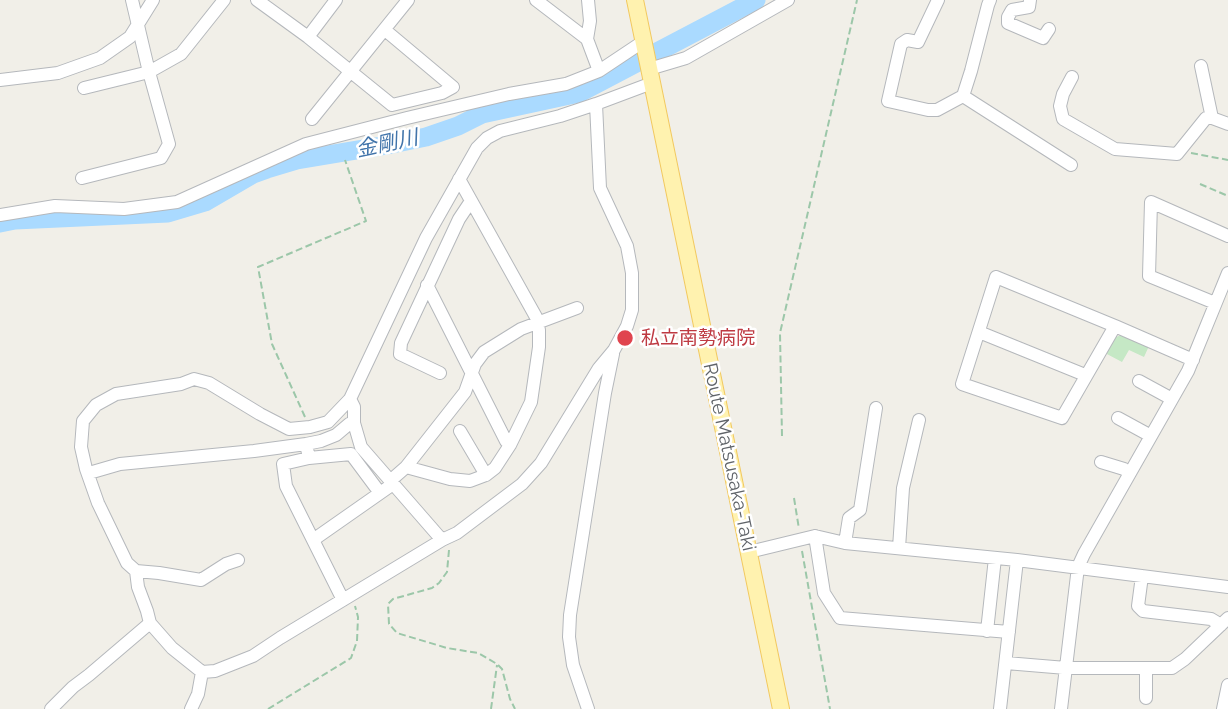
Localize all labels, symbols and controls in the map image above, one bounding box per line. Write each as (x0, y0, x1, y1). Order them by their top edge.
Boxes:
water label: 金剛川 (354, 125, 420, 163)
place label: 私立南勢病院 (641, 327, 755, 349)
marker: 私立南勢病院 (615, 328, 635, 348)
street label: Route Matsusaka-Taki (698, 361, 760, 553)

